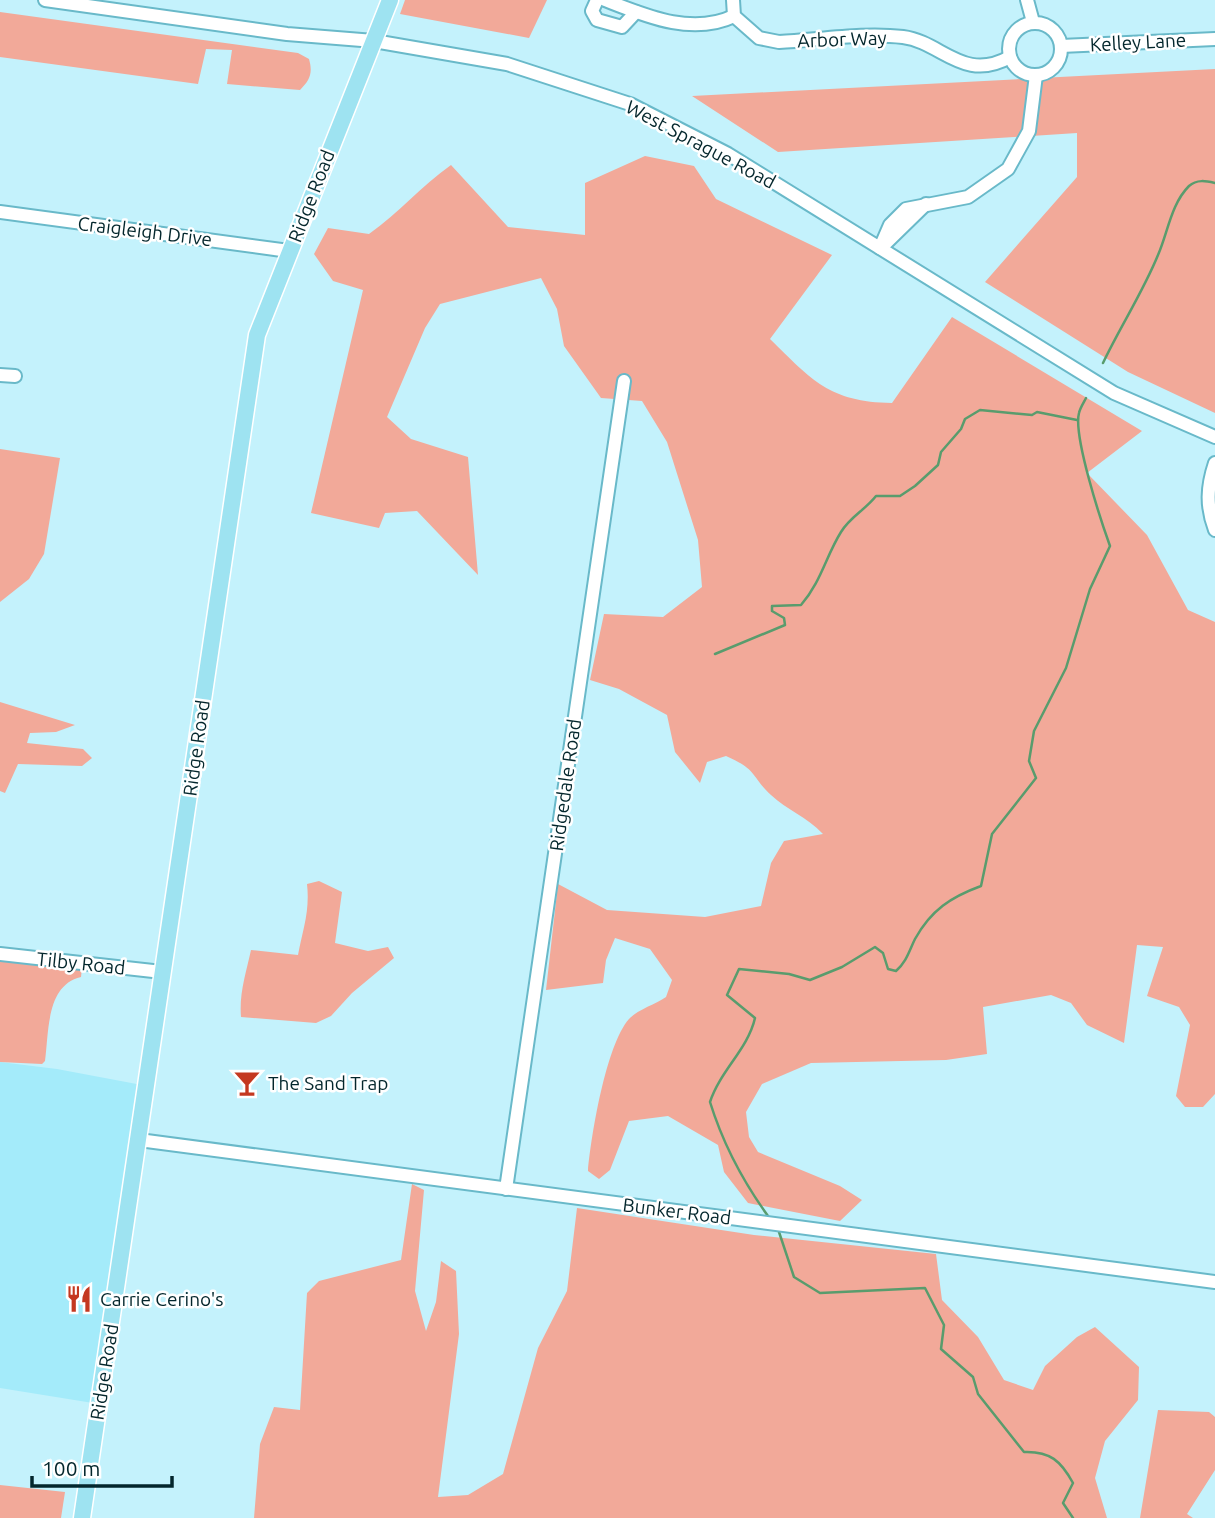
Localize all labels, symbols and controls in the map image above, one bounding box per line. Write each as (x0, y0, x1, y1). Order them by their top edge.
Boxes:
street label: Arbor Way (797, 26, 887, 52)
street label: Kelley Lane (1089, 28, 1187, 56)
street label: West Sprague Road (622, 95, 780, 193)
street label: Ridge Road (283, 147, 339, 245)
street label: Craigleigh Drive (77, 212, 213, 250)
street label: Ridge Road (178, 698, 214, 798)
street label: Ridgedale Road (545, 717, 585, 853)
street label: Tilby Road (36, 947, 126, 979)
bar icon: The Sand Trap (232, 1068, 262, 1098)
place label: The Sand Trap (268, 1072, 388, 1094)
street label: Bunker Road (622, 1193, 732, 1229)
restaurant icon: Carrie Cerino's (64, 1284, 94, 1314)
place label: Carrie Cerino's (100, 1288, 224, 1310)
street label: Ridge Road (86, 1322, 122, 1422)
scale bar (32, 1444, 172, 1488)
text: 100 m (42, 1456, 100, 1480)

